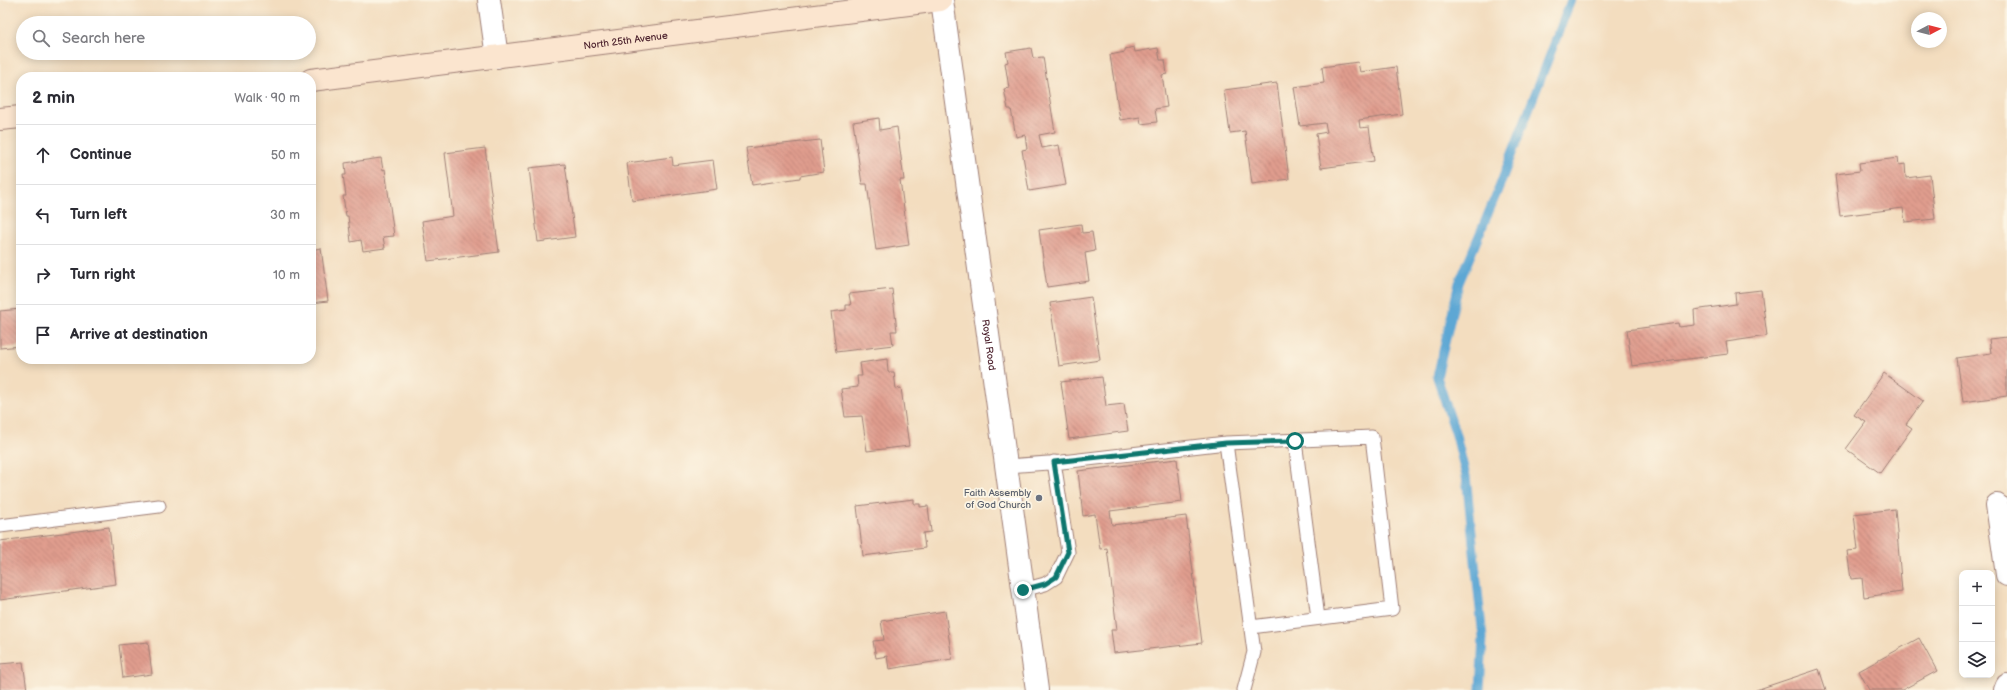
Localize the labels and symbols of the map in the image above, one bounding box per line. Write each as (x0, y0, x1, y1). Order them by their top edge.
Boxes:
north arrow (1911, 12, 1947, 48)
street label: North 25th Avenue (583, 30, 668, 52)
street label: Royal Road (979, 318, 998, 372)
route start (1286, 432, 1304, 450)
place label: Faith Assembly of God Church (964, 487, 1031, 511)
marker: Faith Assembly of God Church (1034, 493, 1044, 503)
route end (1014, 581, 1032, 599)

